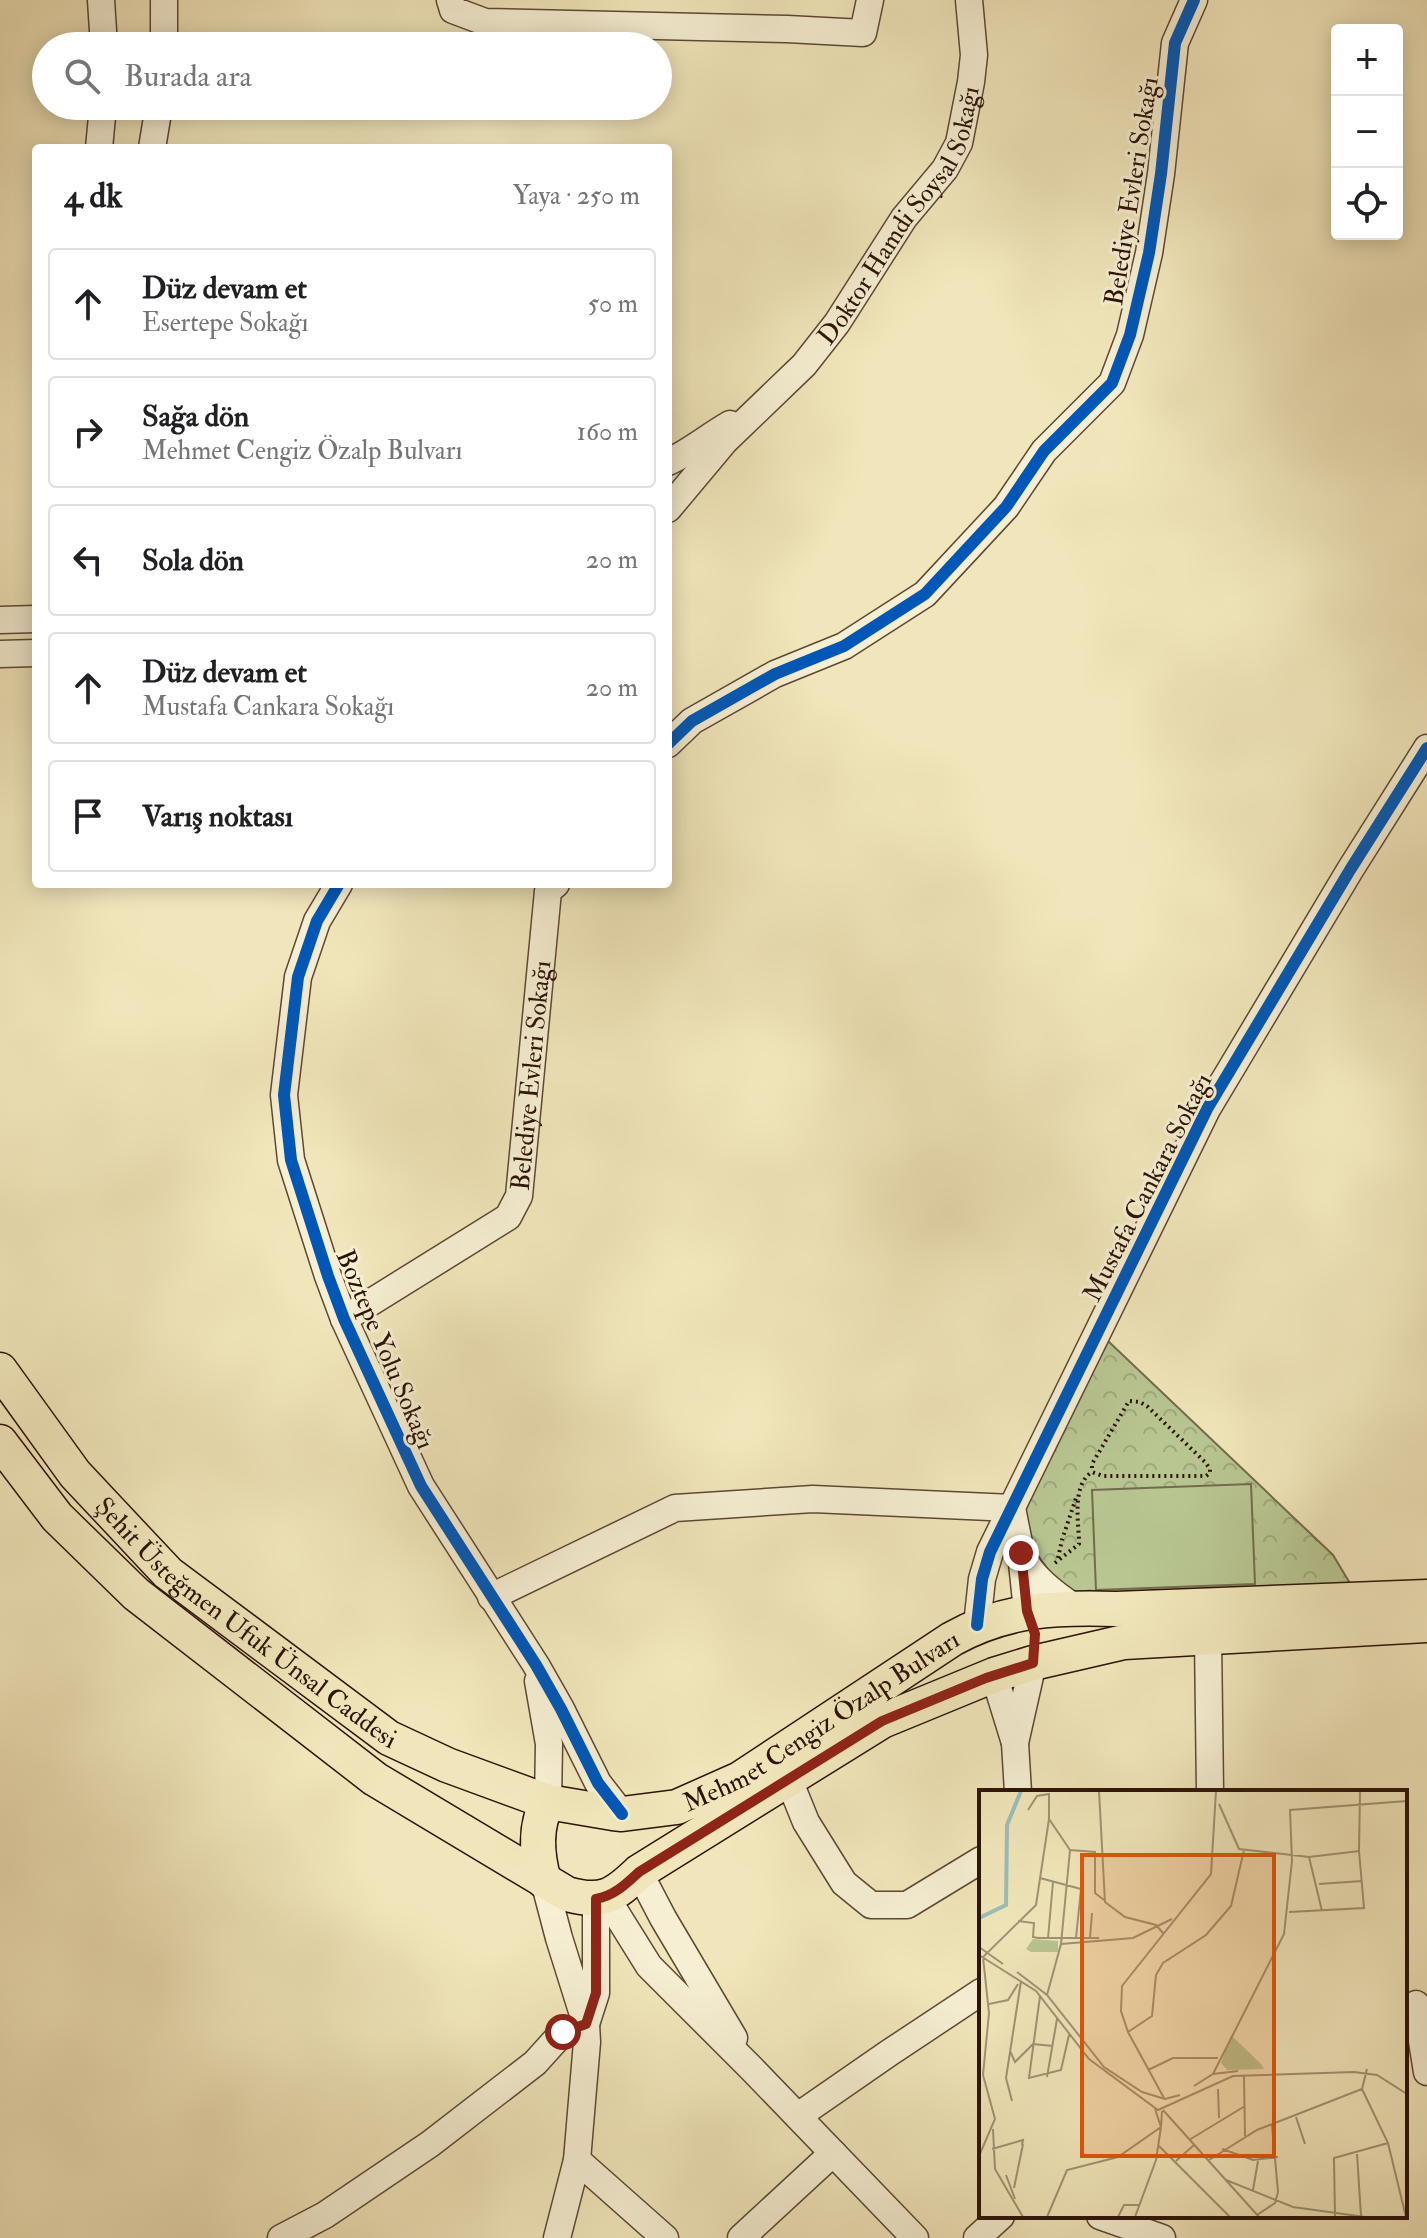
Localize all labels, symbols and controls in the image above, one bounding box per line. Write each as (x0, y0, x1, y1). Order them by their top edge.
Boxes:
map controls (1331, 24, 1403, 240)
button: + (1331, 24, 1403, 96)
search box (32, 32, 672, 120)
icon: search (60, 54, 104, 98)
text: Burada ara (124, 58, 252, 95)
street label: Belediye Evleri Sokağı (1098, 75, 1166, 308)
street label: Doktor Hamdi Soysal Sokağı (811, 83, 987, 352)
button: − (1331, 96, 1403, 168)
button: locate (1331, 168, 1403, 240)
text: 4 dk (64, 175, 123, 218)
text: Yaya · 250 m (513, 180, 640, 212)
text: Düz devam et (142, 270, 307, 307)
icon: ahead (66, 282, 110, 326)
text: 50 m (588, 288, 638, 320)
text: Esertepe Sokağı (142, 307, 308, 339)
text: Sağa dön (142, 398, 249, 435)
icon: right (66, 410, 110, 454)
text: 160 m (577, 416, 638, 448)
text: Mehmet Cengiz Özalp Bulvarı (142, 435, 462, 467)
icon: left (66, 538, 110, 582)
text: Sola dön (142, 542, 244, 579)
text: 20 m (586, 544, 638, 576)
text: Düz devam et (142, 654, 307, 691)
icon: ahead (66, 666, 110, 710)
text: 20 m (586, 672, 638, 704)
text: Mustafa Cankara Sokağı (142, 691, 394, 723)
icon: arrive (66, 794, 110, 838)
text: Varış noktası (142, 798, 293, 835)
street label: Belediye Evleri Sokağı (505, 959, 558, 1192)
street label: Mustafa Cankara Sokağı (1076, 1068, 1219, 1307)
street label: Boztepe Yolu Sokağı (328, 1245, 442, 1454)
street label: Şehit Üsteğmen Ufuk Ünsal Caddesi (88, 1491, 402, 1756)
route end (1003, 1535, 1039, 1571)
street label: Mehmet Cengiz Özalp Bulvarı (678, 1623, 965, 1819)
inset map (979, 1790, 1407, 2218)
route start (545, 2014, 581, 2050)

